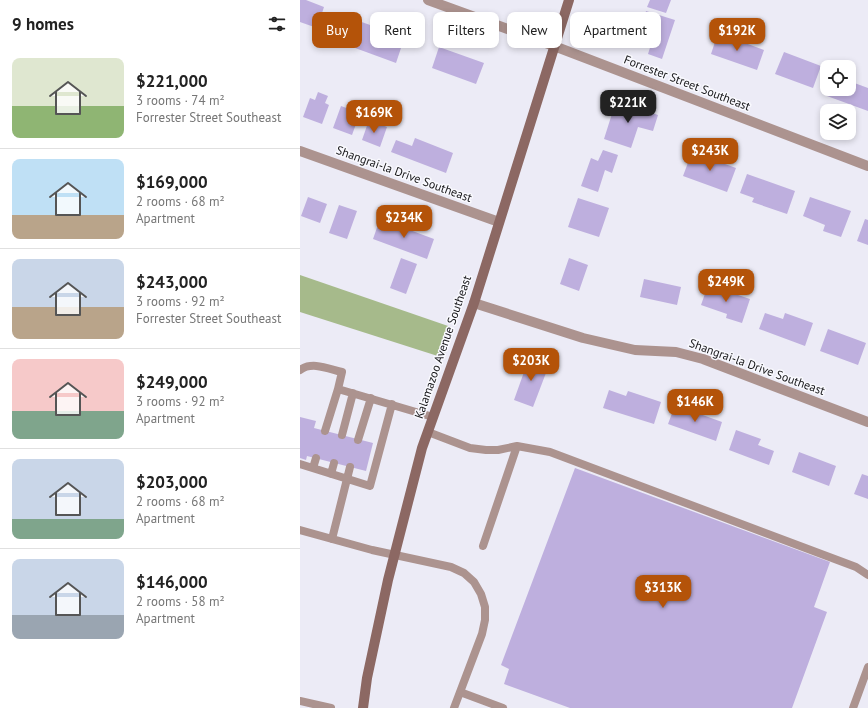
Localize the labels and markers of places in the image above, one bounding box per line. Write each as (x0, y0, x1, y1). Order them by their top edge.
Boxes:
pin: $192K (709, 18, 765, 52)
pin: $221K (600, 90, 656, 124)
pin: $169K (346, 100, 402, 134)
pin: $243K (682, 138, 738, 172)
pin: $234K (376, 205, 432, 239)
pin: $249K (698, 269, 754, 303)
pin: $203K (503, 348, 559, 382)
pin: $146K (667, 389, 723, 423)
pin: $313K (635, 575, 691, 609)

